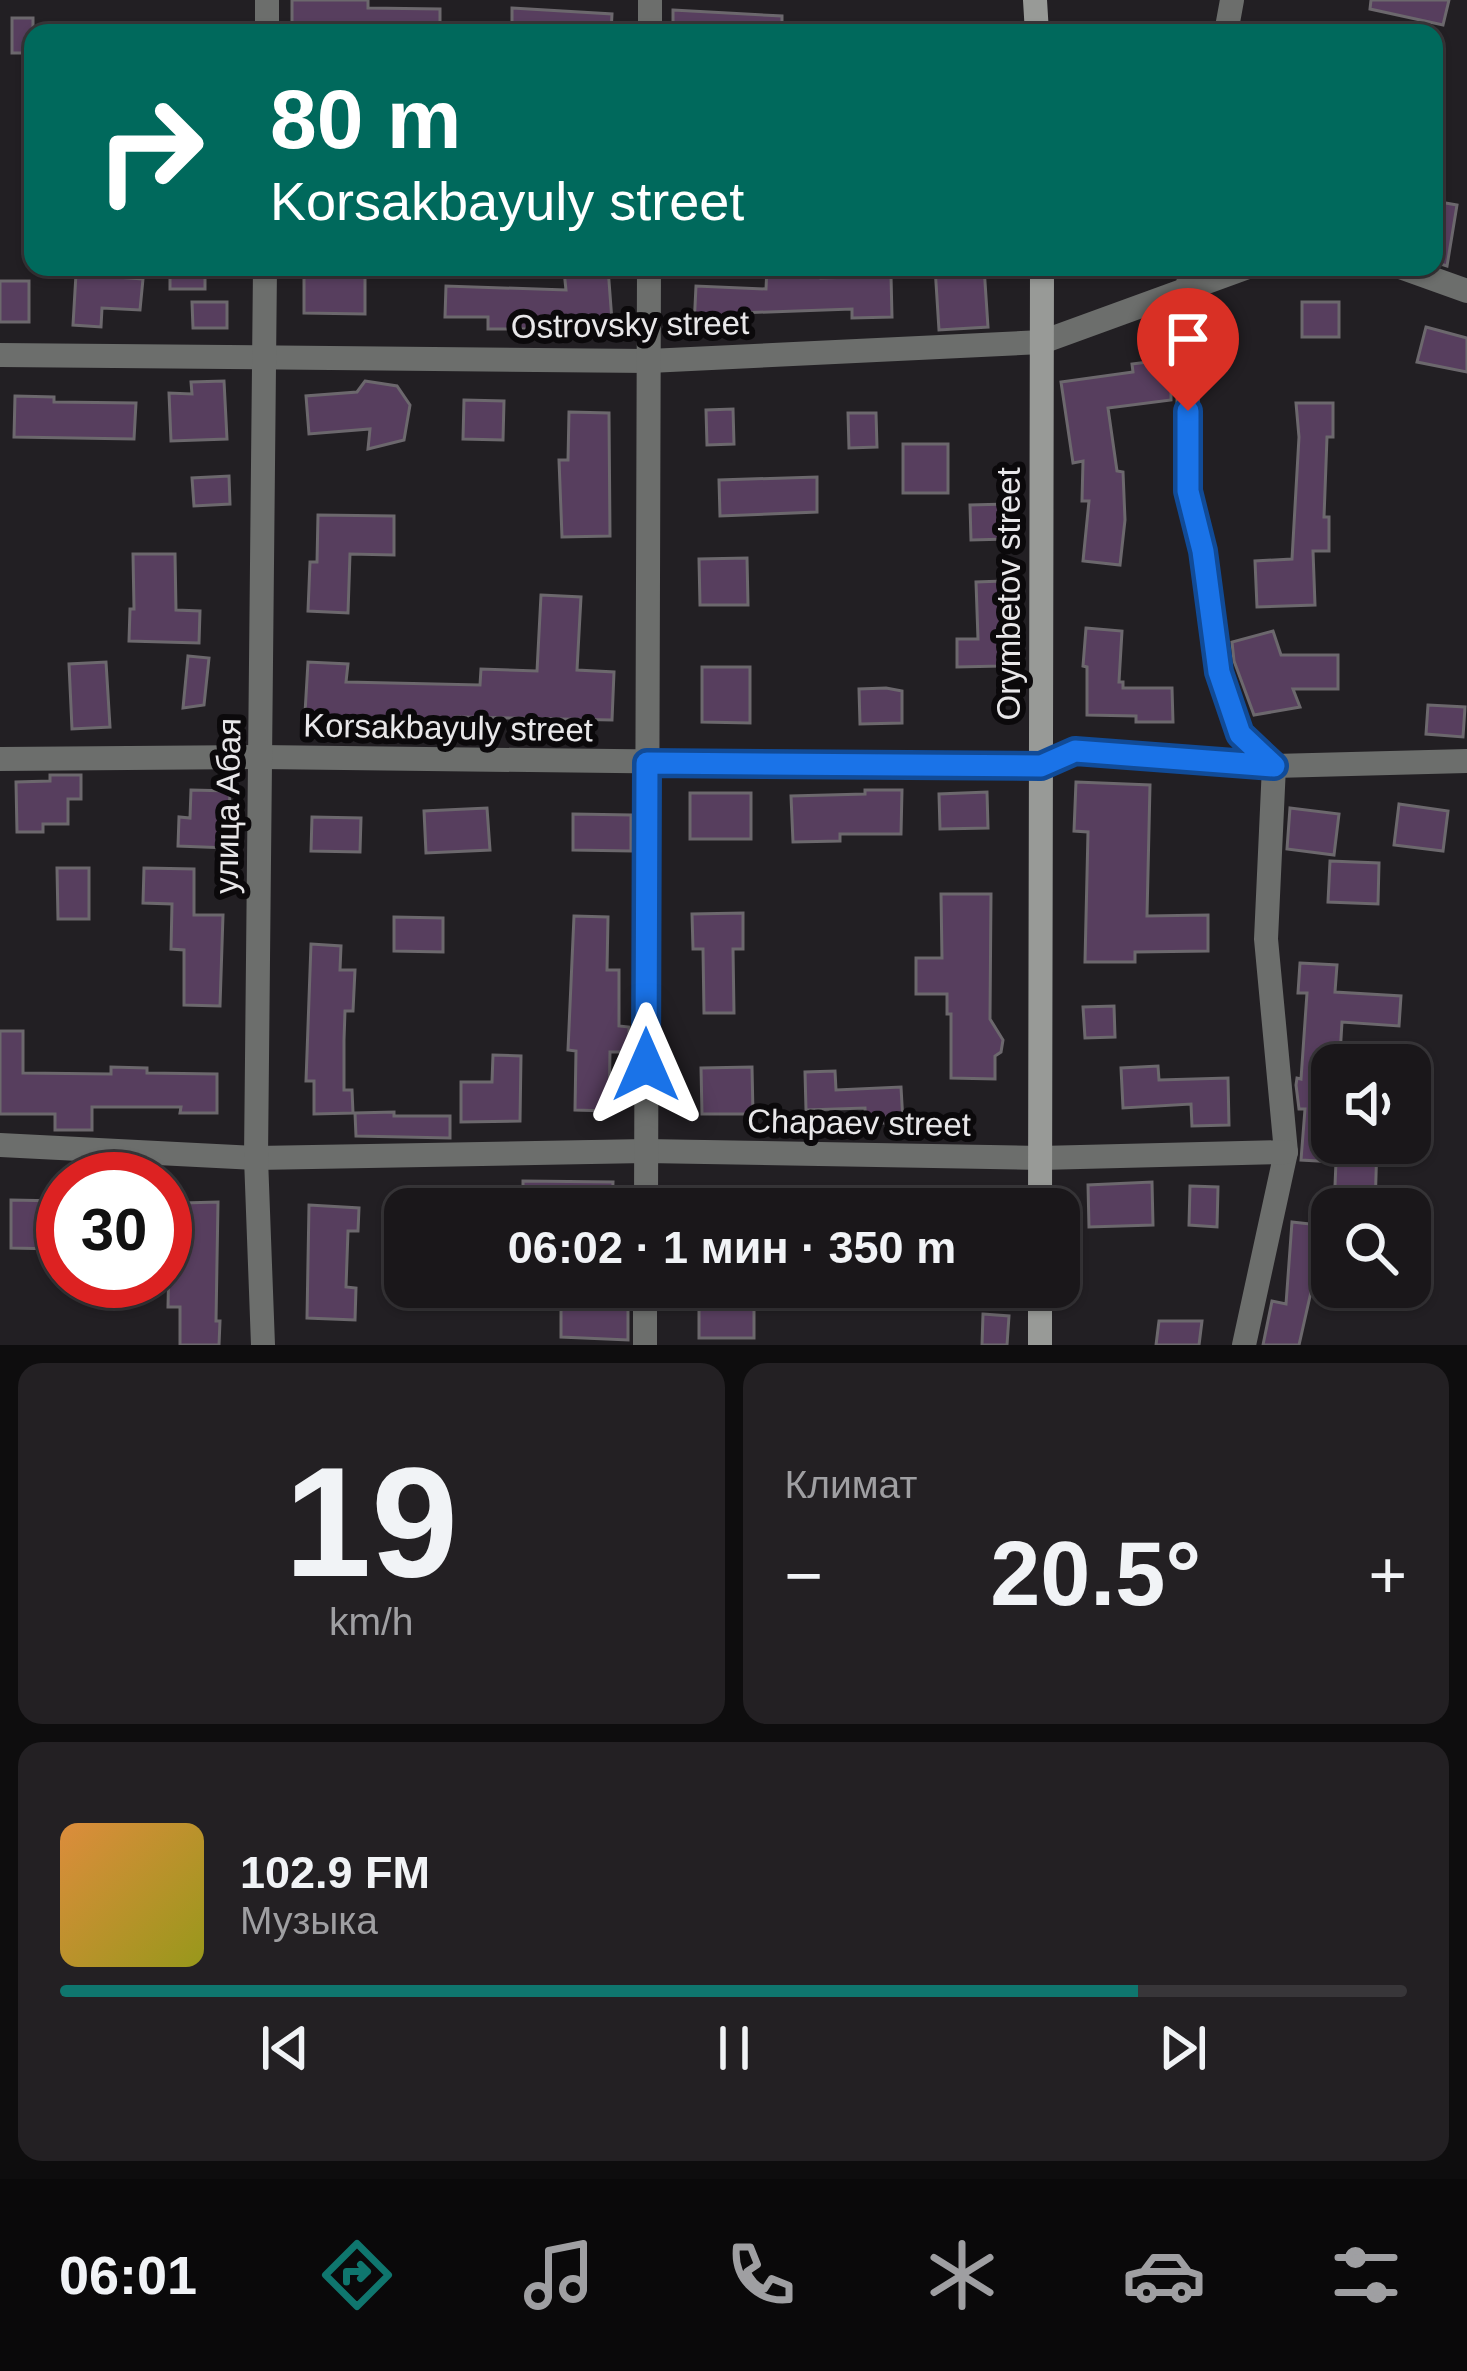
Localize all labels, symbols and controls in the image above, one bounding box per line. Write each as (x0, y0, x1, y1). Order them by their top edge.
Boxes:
icon: right (72, 72, 228, 228)
text: 80 m (270, 72, 461, 166)
text: Korsakbayuly street (270, 171, 744, 231)
pin (1137, 288, 1239, 411)
street label: Ostrovsky street (511, 304, 750, 345)
icon: arrive (1155, 306, 1221, 372)
street label: Orymbetov street (990, 467, 1027, 721)
street label: Korsakbayuly street (303, 706, 593, 749)
street label: улица Абая (207, 718, 248, 894)
position arrow (583, 1002, 709, 1128)
map controls (1311, 1044, 1431, 1308)
button: sound (1311, 1044, 1431, 1164)
street label: Chapaev street (747, 1102, 971, 1143)
speed limit sign: 30 (36, 1152, 192, 1308)
button: search (1311, 1188, 1431, 1308)
text: 06:02 · 1 мин · 350 m (508, 1222, 956, 1273)
text: 19 (284, 1435, 458, 1609)
text: Климат (785, 1463, 917, 1506)
text: 20.5° (990, 1524, 1201, 1624)
text: − (785, 1538, 823, 1612)
text: + (1368, 1538, 1407, 1612)
text: km/h (329, 1600, 414, 1643)
text: 102.9 FM (240, 1847, 430, 1898)
text: Музыка (240, 1899, 378, 1942)
icon: previous (252, 2015, 318, 2081)
icon: pause (701, 2015, 767, 2081)
icon: next (1150, 2015, 1216, 2081)
icon: directions (315, 2233, 399, 2317)
icon: music (517, 2233, 601, 2317)
icon: phone (719, 2233, 803, 2317)
icon: climate (920, 2233, 1004, 2317)
icon: car (1122, 2233, 1206, 2317)
icon: filters (1324, 2233, 1408, 2317)
text: 06:01 (59, 2245, 197, 2305)

